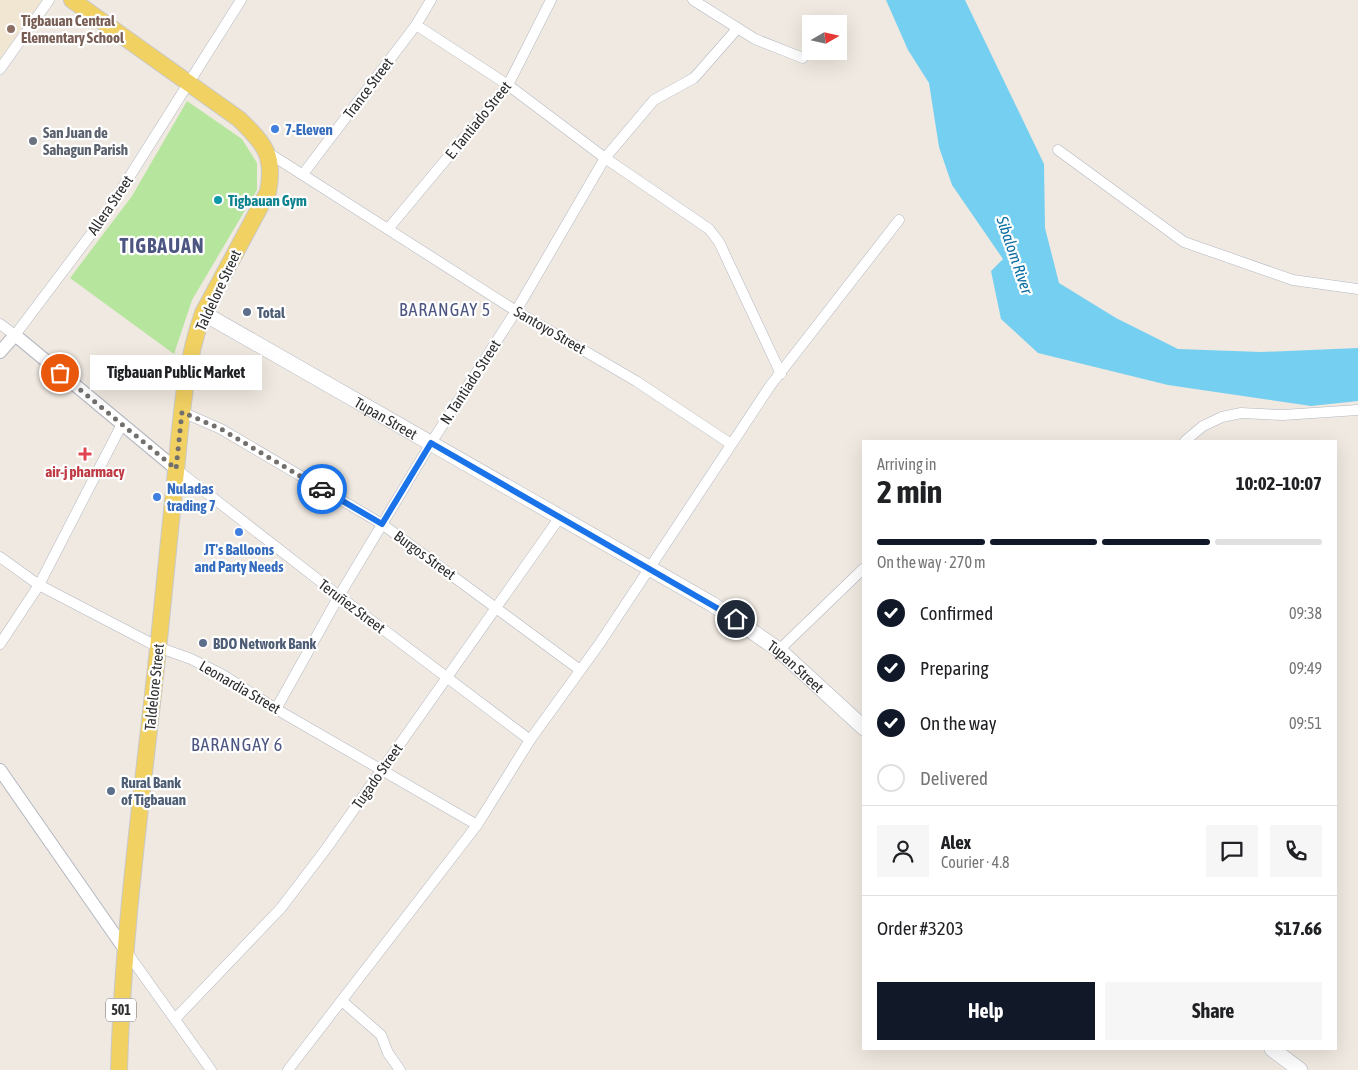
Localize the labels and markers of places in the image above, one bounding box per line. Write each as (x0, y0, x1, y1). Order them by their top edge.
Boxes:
place label: Tigbauan Central Elementary School (21, 12, 125, 46)
marker: Tigbauan Central Elementary School (5, 23, 17, 35)
place label: 7-Eleven (285, 121, 333, 138)
marker: 7-Eleven (269, 123, 281, 135)
place label: San Juan de Sahagun Parish (43, 124, 128, 158)
marker: San Juan de Sahagun Parish (27, 135, 39, 147)
place label: Tigbauan Gym (228, 192, 307, 209)
marker: Tigbauan Gym (212, 194, 224, 206)
place label: Total (257, 304, 286, 321)
marker: Total (241, 306, 253, 318)
pin (39, 352, 81, 394)
callout: Tigbauan Public Market (90, 356, 262, 390)
marker: air-j pharmacy (79, 448, 91, 460)
place label: air-j pharmacy (45, 463, 126, 480)
place label: Nuladas trading 7 (166, 480, 216, 514)
marker: Nuladas trading 7 (151, 491, 163, 503)
marker: JT's Balloons and Party Needs (233, 526, 245, 538)
place label: JT's Balloons and Party Needs (195, 541, 284, 575)
pin (715, 598, 757, 640)
place label: BDO Network Bank (213, 635, 317, 652)
marker: BDO Network Bank (197, 637, 209, 649)
place label: Rural Bank of Tigbauan (121, 774, 186, 808)
marker: Rural Bank of Tigbauan (105, 785, 117, 797)

